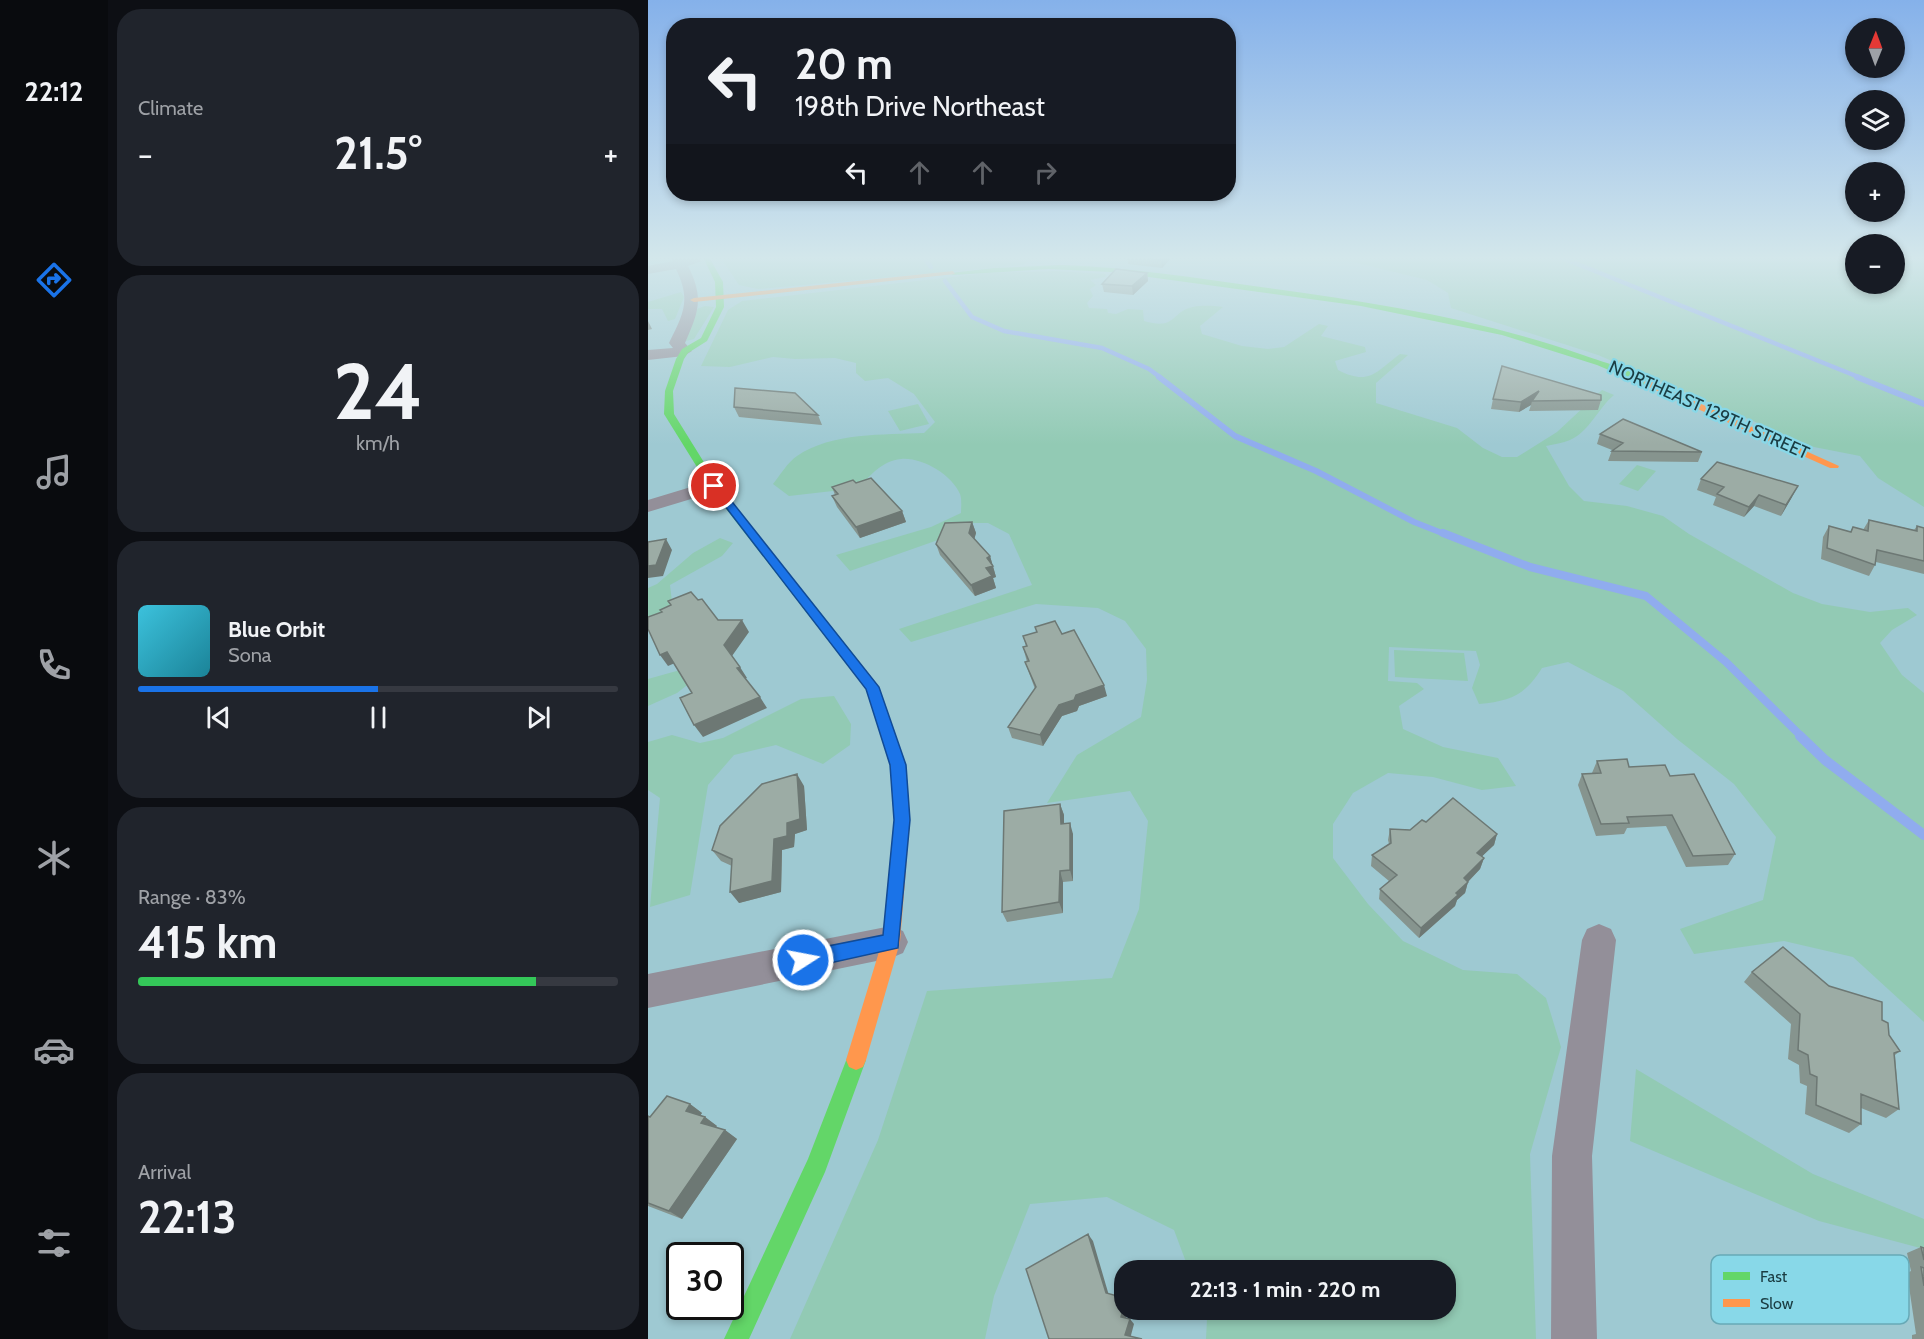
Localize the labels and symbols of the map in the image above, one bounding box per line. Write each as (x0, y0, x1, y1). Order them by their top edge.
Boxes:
north arrow (1845, 18, 1905, 78)
street label: NORTHEAST 129TH STREET (1605, 356, 1813, 464)
pin (688, 460, 739, 511)
position arrow (771, 928, 835, 992)
speed limit sign: 30 (666, 1242, 744, 1320)
legend (1711, 1255, 1909, 1324)
text: Fast (1760, 1267, 1788, 1286)
text: Slow (1760, 1294, 1794, 1313)

